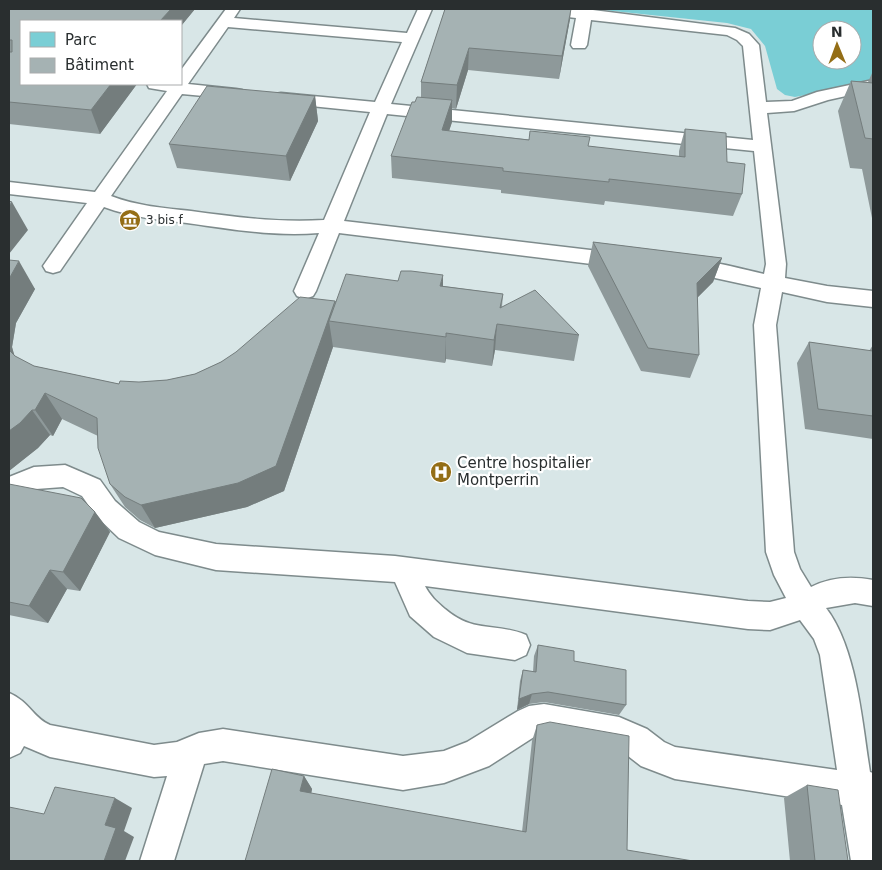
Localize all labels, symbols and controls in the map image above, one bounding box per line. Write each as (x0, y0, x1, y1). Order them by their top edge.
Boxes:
legend (20, 20, 182, 85)
north arrow (812, 20, 862, 70)
text: N (831, 24, 843, 40)
text: Parc (65, 31, 97, 49)
text: Bâtiment (65, 56, 134, 74)
museum icon: 3 bis f (118, 208, 142, 232)
place label: 3 bis f (146, 213, 183, 227)
place label: Centre hospitalier Montperrin (457, 454, 592, 489)
hospital icon: Centre hospitalier Montperrin (429, 460, 453, 484)

